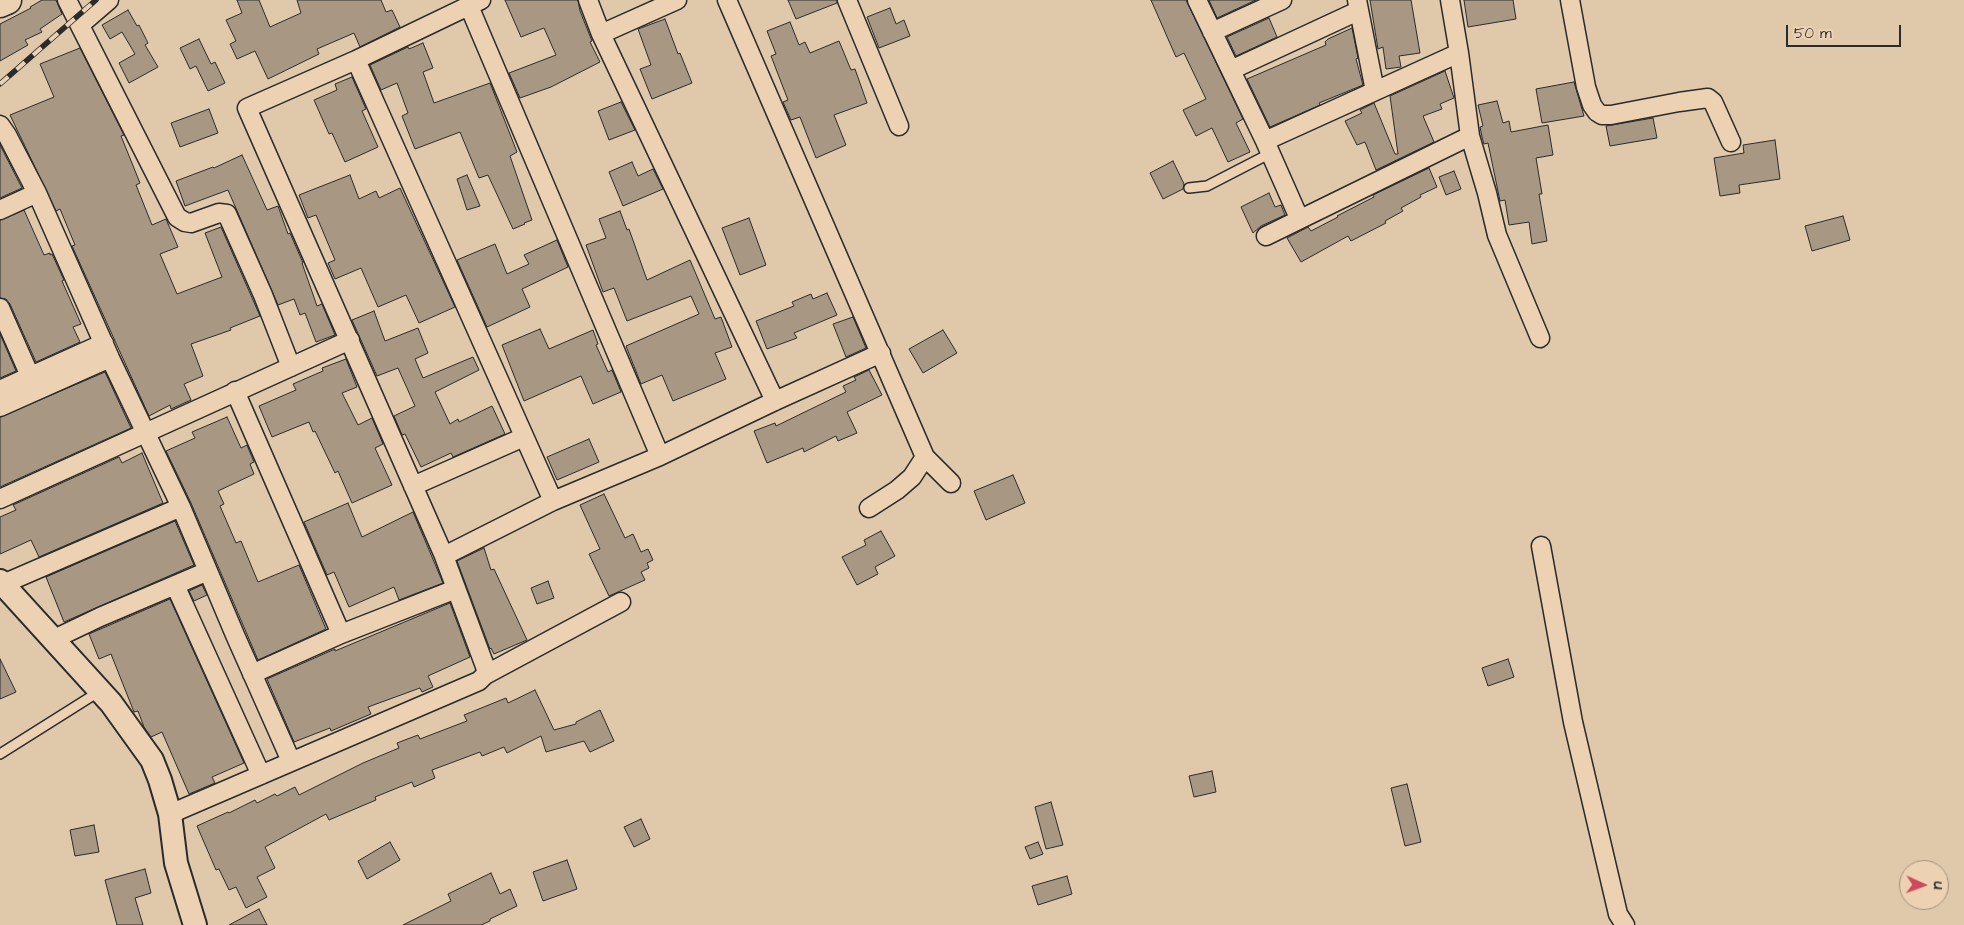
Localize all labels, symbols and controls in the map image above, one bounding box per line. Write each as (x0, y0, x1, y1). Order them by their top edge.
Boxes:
scale bar (1789, 15, 1904, 47)
text: 50 m (1794, 23, 1832, 44)
north arrow (1899, 860, 1949, 910)
text: U (1928, 881, 1948, 890)

